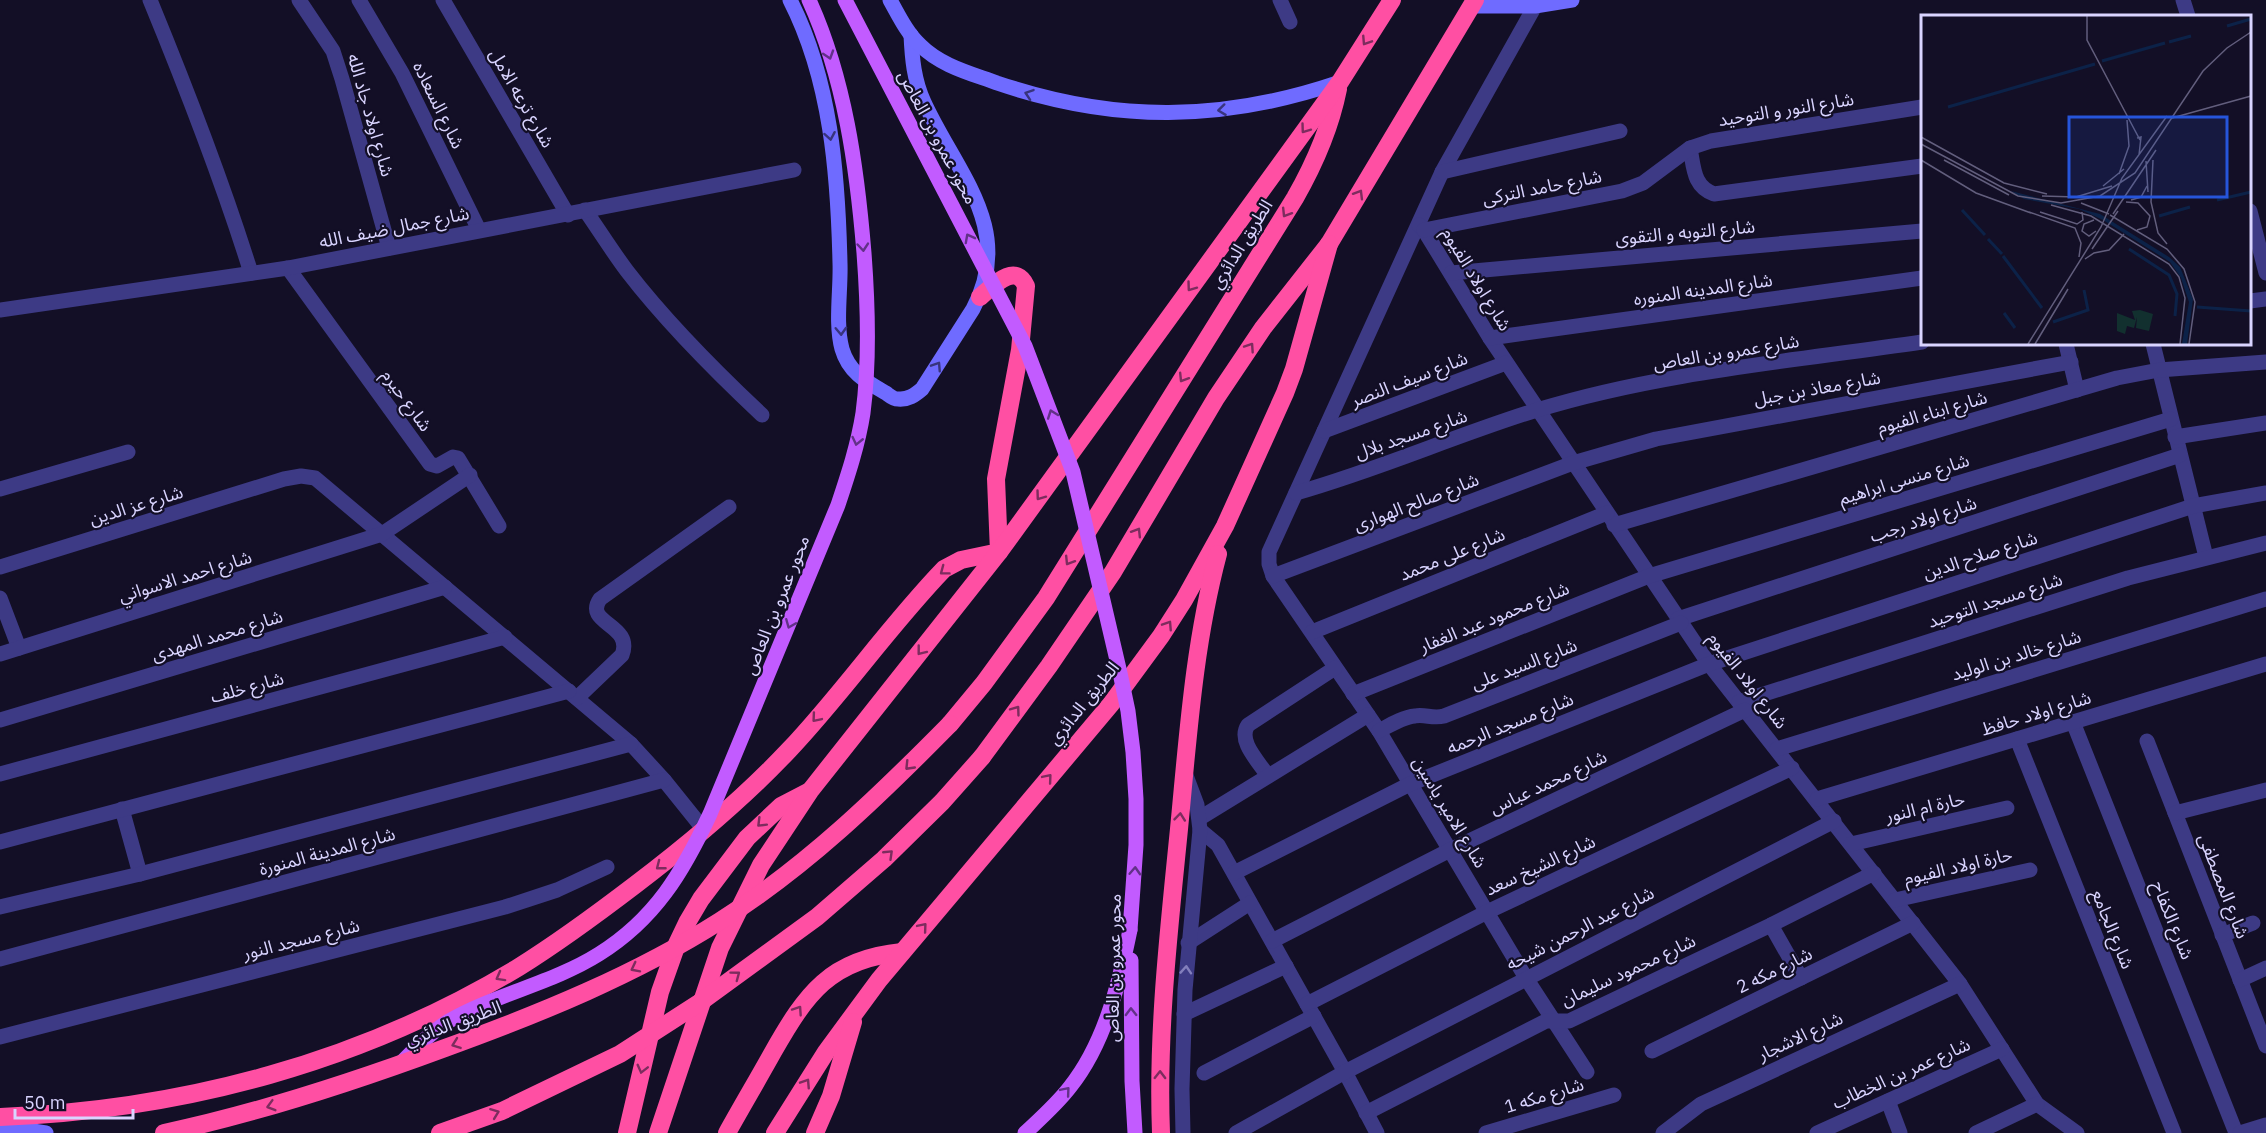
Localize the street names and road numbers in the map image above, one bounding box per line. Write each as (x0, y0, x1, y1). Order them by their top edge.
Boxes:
street label: شارع ترعه الامل (482, 44, 560, 153)
street label: شارع اولاد جاد الله (340, 51, 400, 180)
street label: شارع السعاده (405, 58, 470, 154)
street label: محور عمرو بن العاص (893, 66, 983, 208)
street label: شارع النور و التوحيد (1716, 87, 1856, 134)
street label: شارع حامد التركى (1480, 164, 1604, 213)
street label: الطريق الدائري (1204, 195, 1279, 294)
street label: شارع جمال ضيف الله (317, 201, 472, 256)
street label: شارع التوبه و التقوى (1614, 214, 1756, 253)
street label: شارع اولاد الفيوم (1435, 223, 1517, 337)
street label: شارع المدينه المنوره (1632, 268, 1774, 313)
street label: شارع عمرو بن العاص (1651, 329, 1801, 378)
street label: شارع سيف النصر (1346, 346, 1472, 415)
street label: شارع حيرم (374, 364, 437, 438)
street label: شارع معاذ بن جبل (1752, 366, 1883, 413)
street label: شارع ابناء الفيوم (1874, 385, 1990, 442)
street label: شارع مسجد بلال (1352, 404, 1471, 467)
street label: شارع منسى ابراهيم (1836, 448, 1973, 513)
street label: شارع صالح الهوارى (1350, 468, 1483, 539)
street label: شارع عز الدين (86, 480, 187, 533)
street label: شارع اولاد رجب (1867, 491, 1980, 550)
street label: شارع على محمد (1396, 522, 1509, 588)
street label: شارع صلاح الدين (1920, 526, 2041, 587)
street label: محور عمرو بن العاص (738, 532, 814, 678)
street label: شارع احمد الاسواني (116, 545, 255, 610)
street label: شارع مسجد التوحيد (1925, 567, 2066, 635)
street label: شارع محمود عبد الغفار (1415, 576, 1574, 661)
street label: شارع محمد المهدى (148, 604, 286, 669)
street label: شارع خالد بن الوليد (1948, 624, 2084, 689)
street label: شارع اولاد الفيوم (1701, 627, 1793, 735)
street label: شارع السيد على (1468, 633, 1581, 698)
street label: الطريق الدائري (1042, 657, 1125, 751)
street label: شارع خلف (208, 666, 287, 711)
street label: شارع اولاد حافظ (1978, 685, 2095, 744)
street label: شارع مسجد الرحمه (1443, 687, 1578, 762)
street label: شارع محمد عباس (1486, 745, 1612, 822)
street label: شارع الامير ياسين (1405, 752, 1492, 874)
street label: حارة ام النور (1882, 787, 1968, 830)
street label: شارع المدينة المنورة (256, 822, 398, 883)
street label: شارع الشيخ سعد (1481, 829, 1600, 903)
street label: شارع المصطفى (2191, 830, 2255, 943)
street label: حارة اولاد الفيوم (1901, 842, 2015, 893)
street label: شارع الكفاح (2144, 877, 2199, 964)
street label: شارع عبد الرحمن شيحه (1502, 881, 1659, 978)
street label: شارع الجامع (2084, 886, 2139, 973)
street label: محور عمرو بن العاص (1100, 894, 1126, 1042)
street label: شارع مسجد النور (239, 913, 363, 968)
street label: شارع محمود سليمان (1557, 929, 1700, 1014)
street label: شارع مكه 2 (1732, 942, 1817, 1001)
street label: الطريق الدائري (402, 995, 505, 1053)
street label: شارع الاشجار (1753, 1006, 1848, 1069)
street label: شارع عمر بن الخطاب (1828, 1032, 1975, 1116)
street label: شارع مكه 1 (1502, 1072, 1587, 1121)

